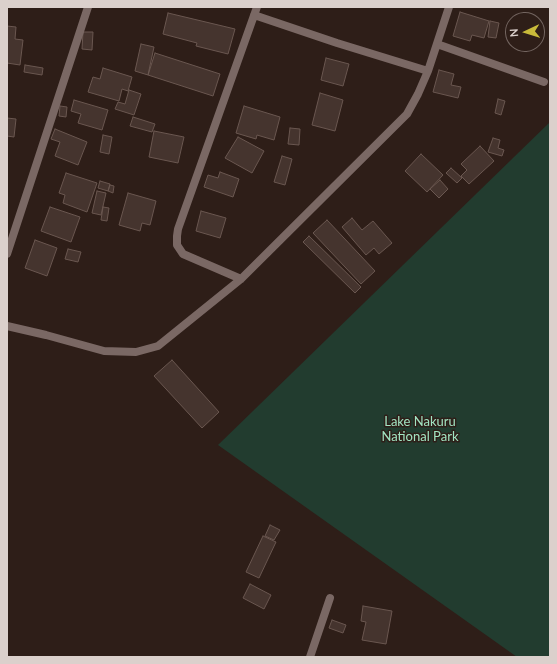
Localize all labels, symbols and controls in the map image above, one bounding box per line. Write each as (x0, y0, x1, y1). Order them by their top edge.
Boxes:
north arrow (505, 12, 545, 52)
text: N (507, 28, 520, 37)
park label: Lake Nakuru National Park (382, 414, 458, 445)

